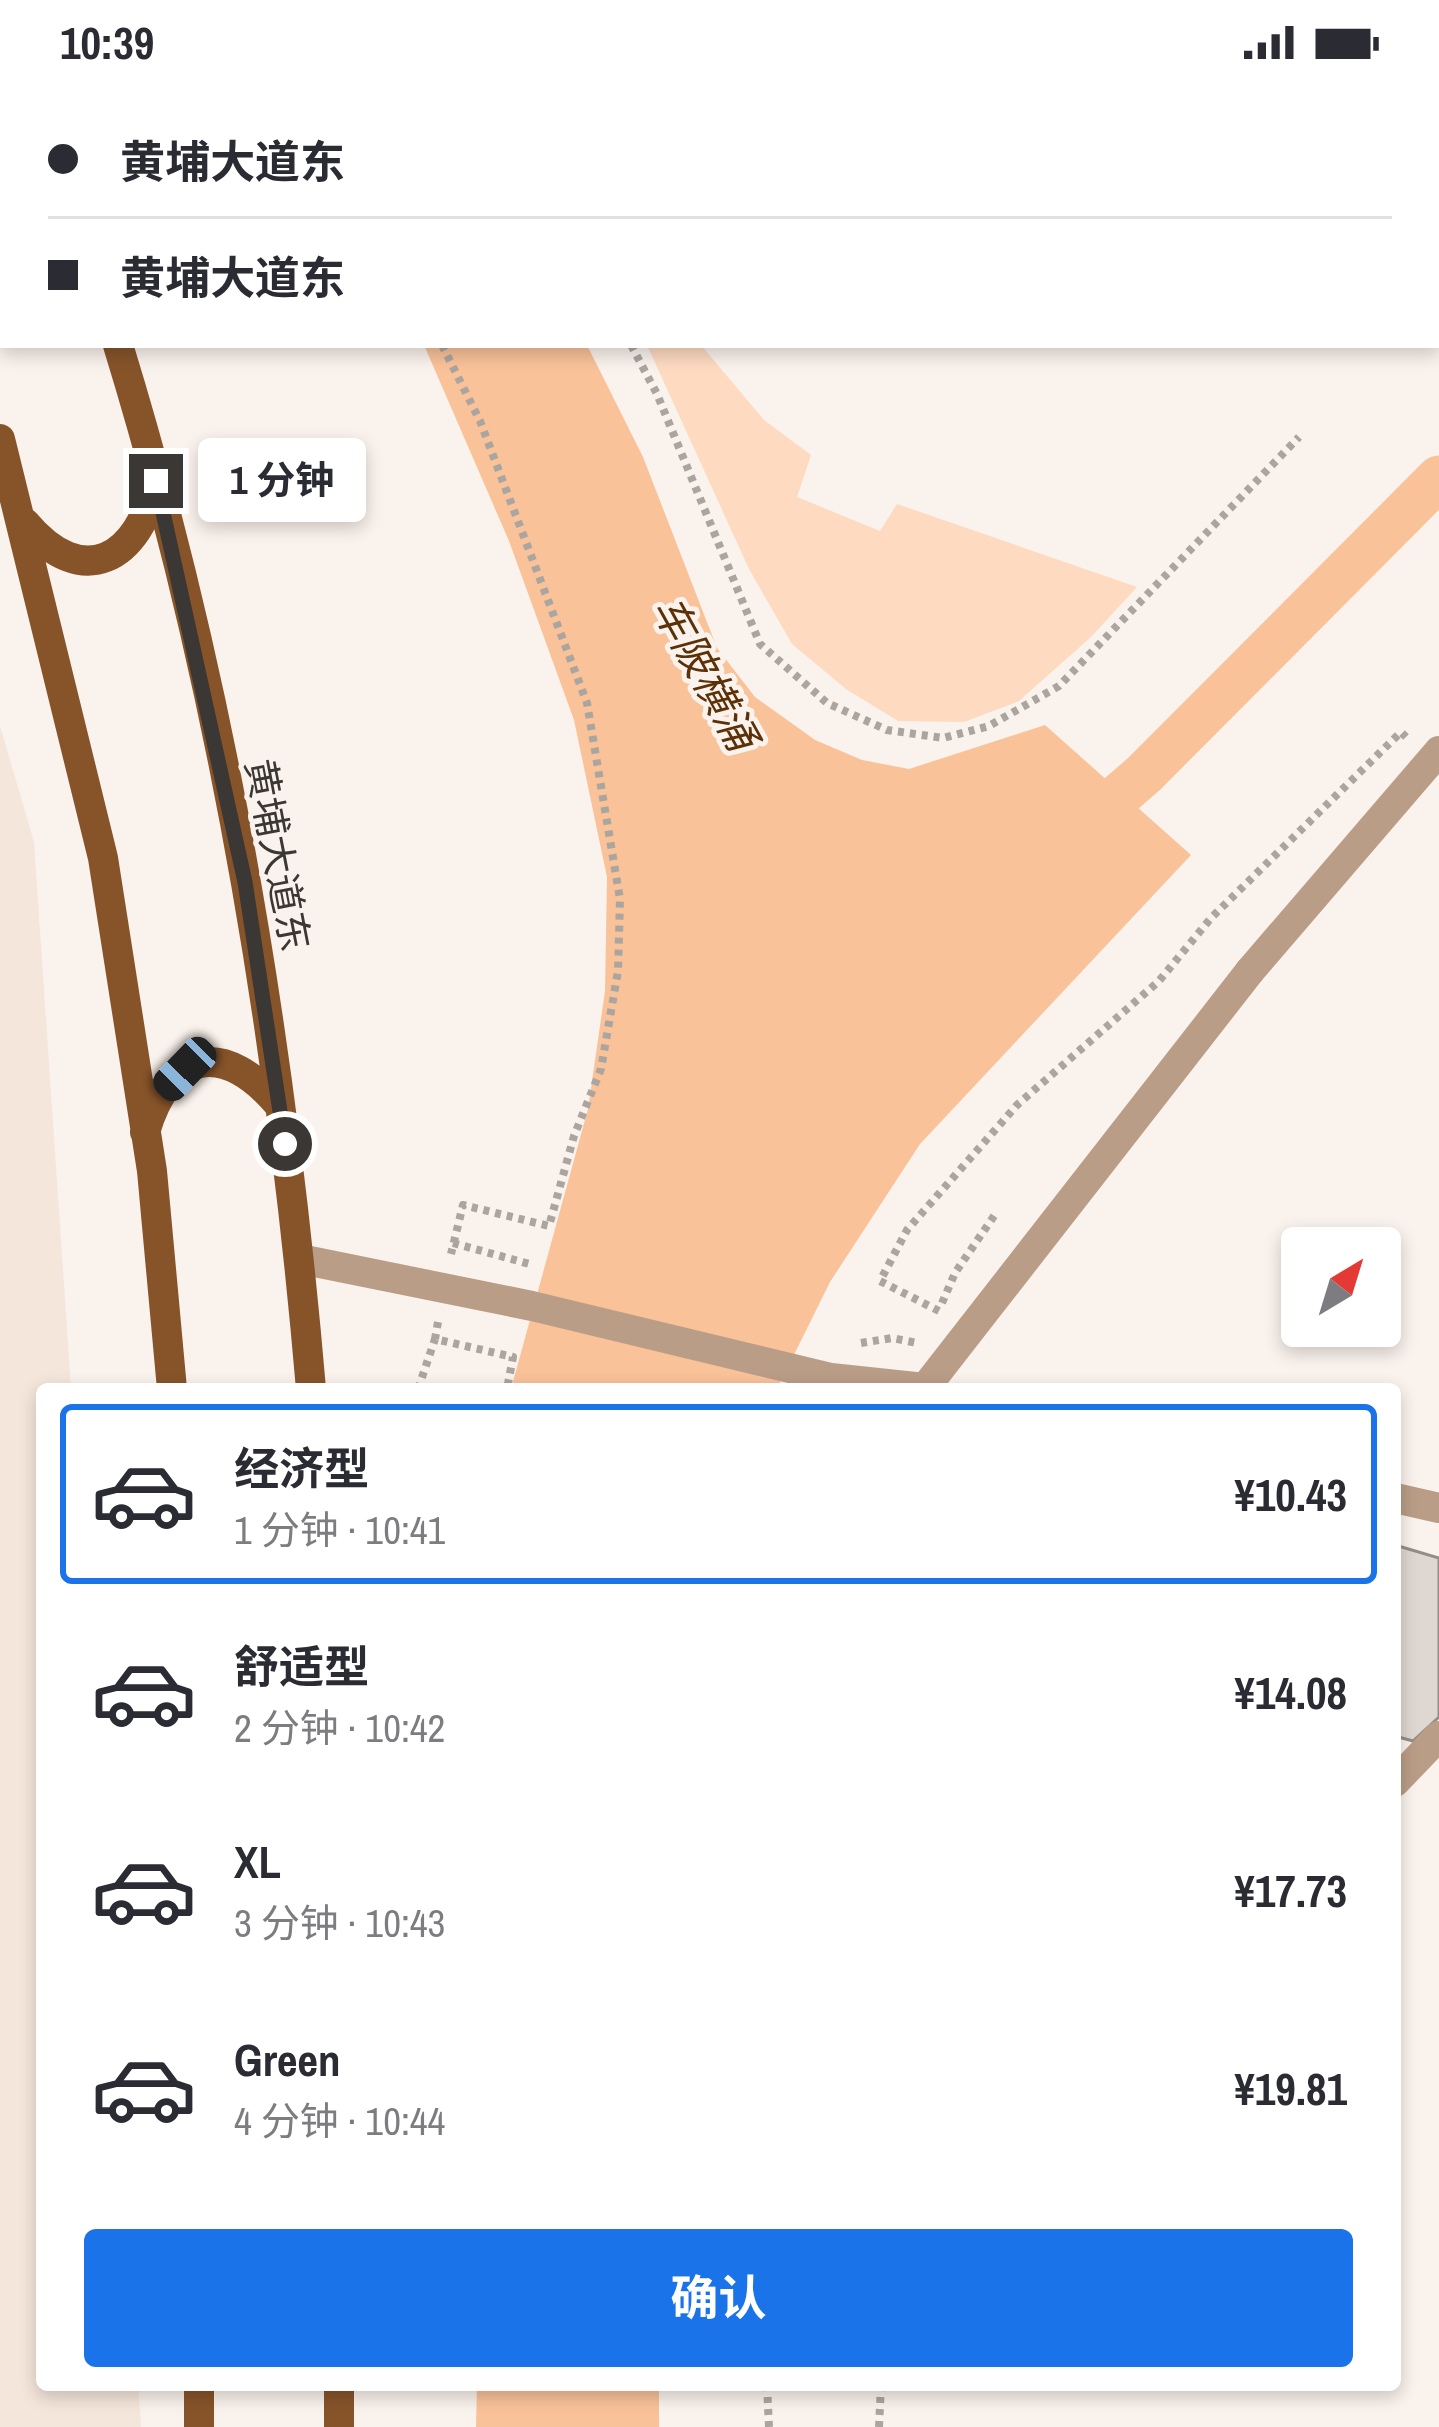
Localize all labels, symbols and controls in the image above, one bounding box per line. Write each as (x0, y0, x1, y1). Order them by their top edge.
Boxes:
text: 10:39 (60, 12, 154, 73)
text: 黄埔大道东 (120, 131, 345, 192)
text: 黄埔大道东 (120, 247, 345, 308)
callout: 1 分钟 (198, 439, 366, 523)
route end (129, 454, 183, 508)
text: 1 分钟 (230, 454, 334, 506)
water label: 车陂横涌 (640, 586, 772, 764)
street label: 黄埔大道东 (234, 754, 322, 956)
car (147, 1031, 223, 1107)
route start (258, 1117, 312, 1171)
north arrow (1281, 1227, 1401, 1347)
map controls (1281, 1227, 1401, 1347)
text: 经济型 (234, 1438, 369, 1499)
icon: car (90, 1440, 198, 1548)
text: ¥10.43 (1234, 1464, 1347, 1525)
text: 1 分钟 · 10:41 (234, 1504, 445, 1556)
text: 舒适型 (234, 1636, 369, 1697)
icon: car (90, 1638, 198, 1746)
text: ¥14.08 (1234, 1662, 1347, 1723)
text: 2 分钟 · 10:42 (234, 1702, 445, 1754)
text: XL (234, 1831, 281, 1892)
icon: car (90, 1836, 198, 1944)
text: ¥17.73 (1234, 1860, 1347, 1921)
text: 3 分钟 · 10:43 (234, 1897, 445, 1949)
text: Green (234, 2029, 341, 2090)
icon: car (90, 2034, 198, 2142)
text: ¥19.81 (1234, 2058, 1347, 2119)
text: 4 分钟 · 10:44 (234, 2095, 445, 2147)
button: 确认 (84, 2229, 1353, 2367)

